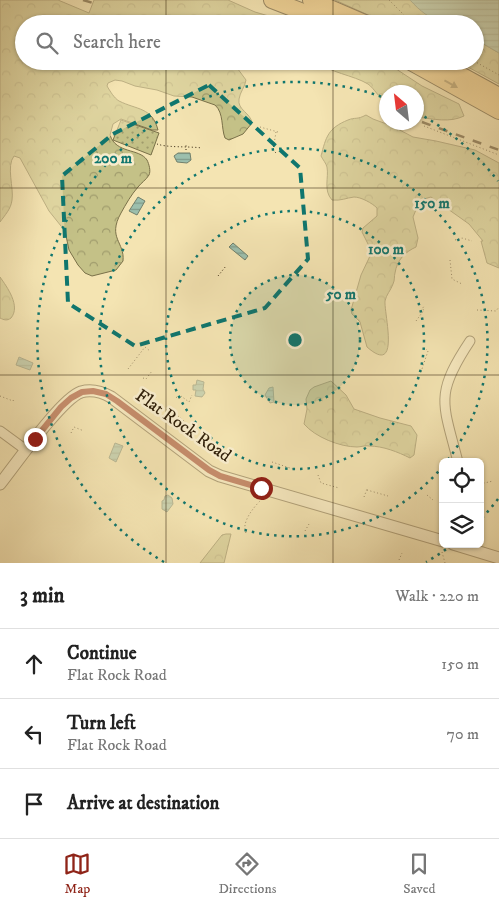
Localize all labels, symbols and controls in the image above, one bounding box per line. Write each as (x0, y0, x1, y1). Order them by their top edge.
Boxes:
search box (15, 15, 484, 70)
icon: search (33, 29, 61, 57)
text: Search here (73, 31, 161, 54)
one-way arrow (445, 80, 458, 89)
north arrow (379, 85, 424, 130)
text: 200 m (94, 149, 133, 168)
text: 150 m (414, 194, 450, 213)
text: 100 m (368, 240, 405, 259)
text: 50 m (325, 285, 357, 304)
centre of rings (286, 331, 304, 349)
street label: Flat Rock Road (131, 385, 235, 467)
route end (24, 428, 47, 451)
map controls (439, 458, 484, 548)
button: locate (439, 458, 484, 503)
route start (250, 477, 273, 500)
button: layers (439, 503, 484, 548)
text: 3 min (20, 583, 65, 609)
text: Walk · 220 m (395, 586, 479, 606)
text: Continue (67, 642, 137, 665)
icon: ahead (20, 650, 48, 678)
text: 150 m (441, 654, 479, 674)
text: Flat Rock Road (67, 665, 167, 685)
text: Turn left (67, 712, 136, 735)
icon: left (20, 720, 48, 748)
text: 70 m (447, 724, 479, 744)
text: Flat Rock Road (67, 735, 167, 755)
icon: arrive (20, 790, 48, 818)
text: Arrive at destination (67, 792, 219, 815)
tab: Map (63, 850, 91, 898)
tab: Directions (218, 850, 276, 898)
tab: Saved (403, 850, 436, 898)

